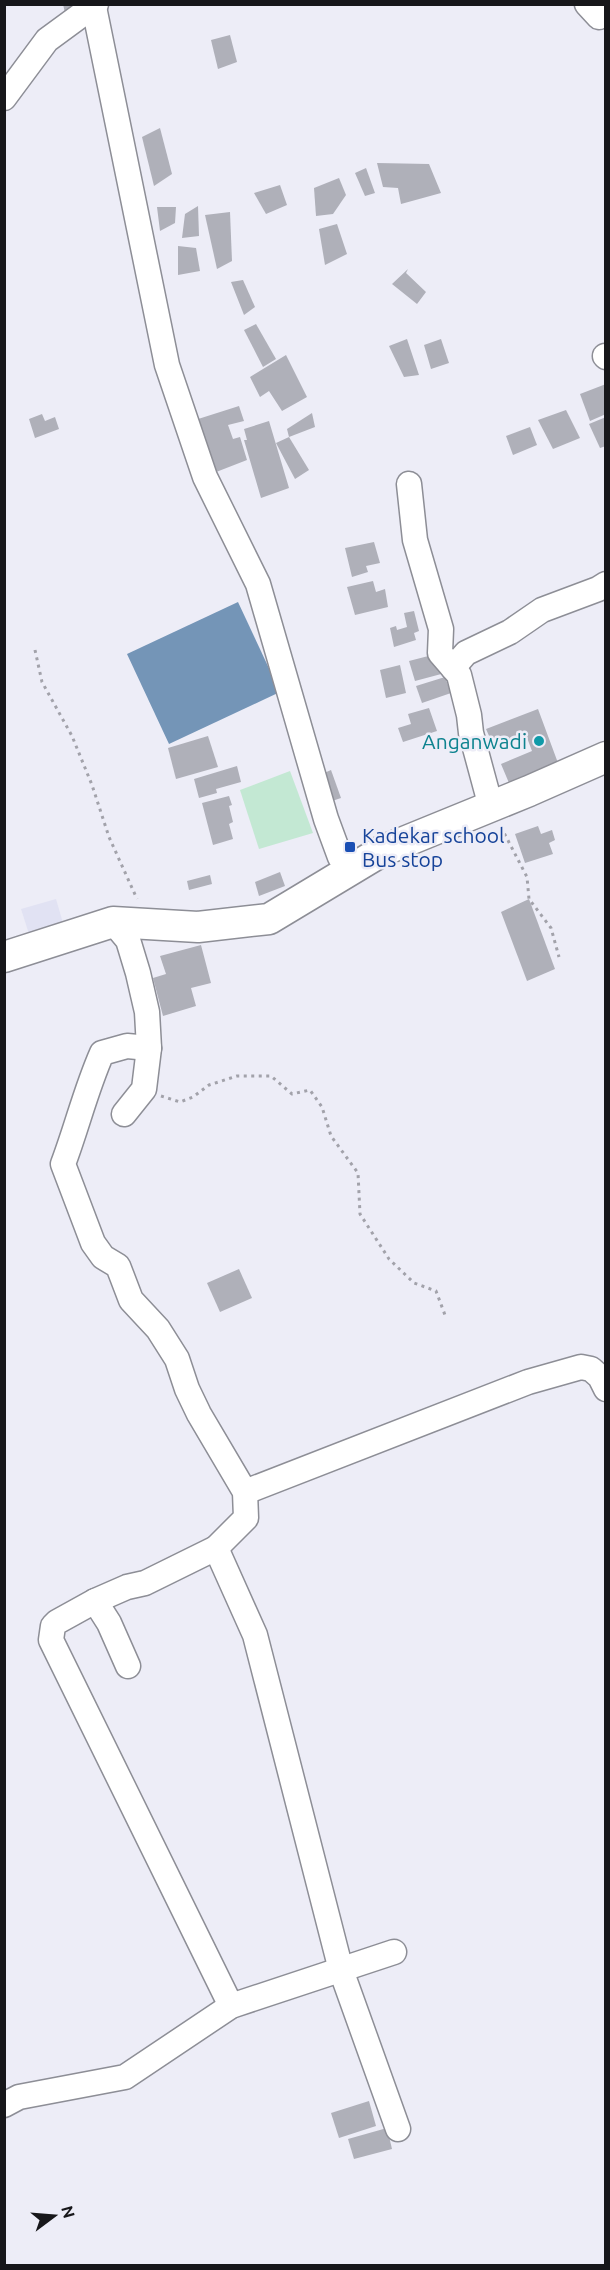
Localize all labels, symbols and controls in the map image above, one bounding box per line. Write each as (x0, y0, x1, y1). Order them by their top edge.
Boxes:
place label: Anganwadi (422, 729, 527, 753)
marker: Anganwadi (532, 734, 546, 748)
place label: Kadekar school Bus stop (362, 823, 505, 871)
marker: Kadekar school Bus stop (343, 840, 357, 854)
north arrow (24, 2186, 84, 2246)
text: N (58, 2204, 79, 2220)

